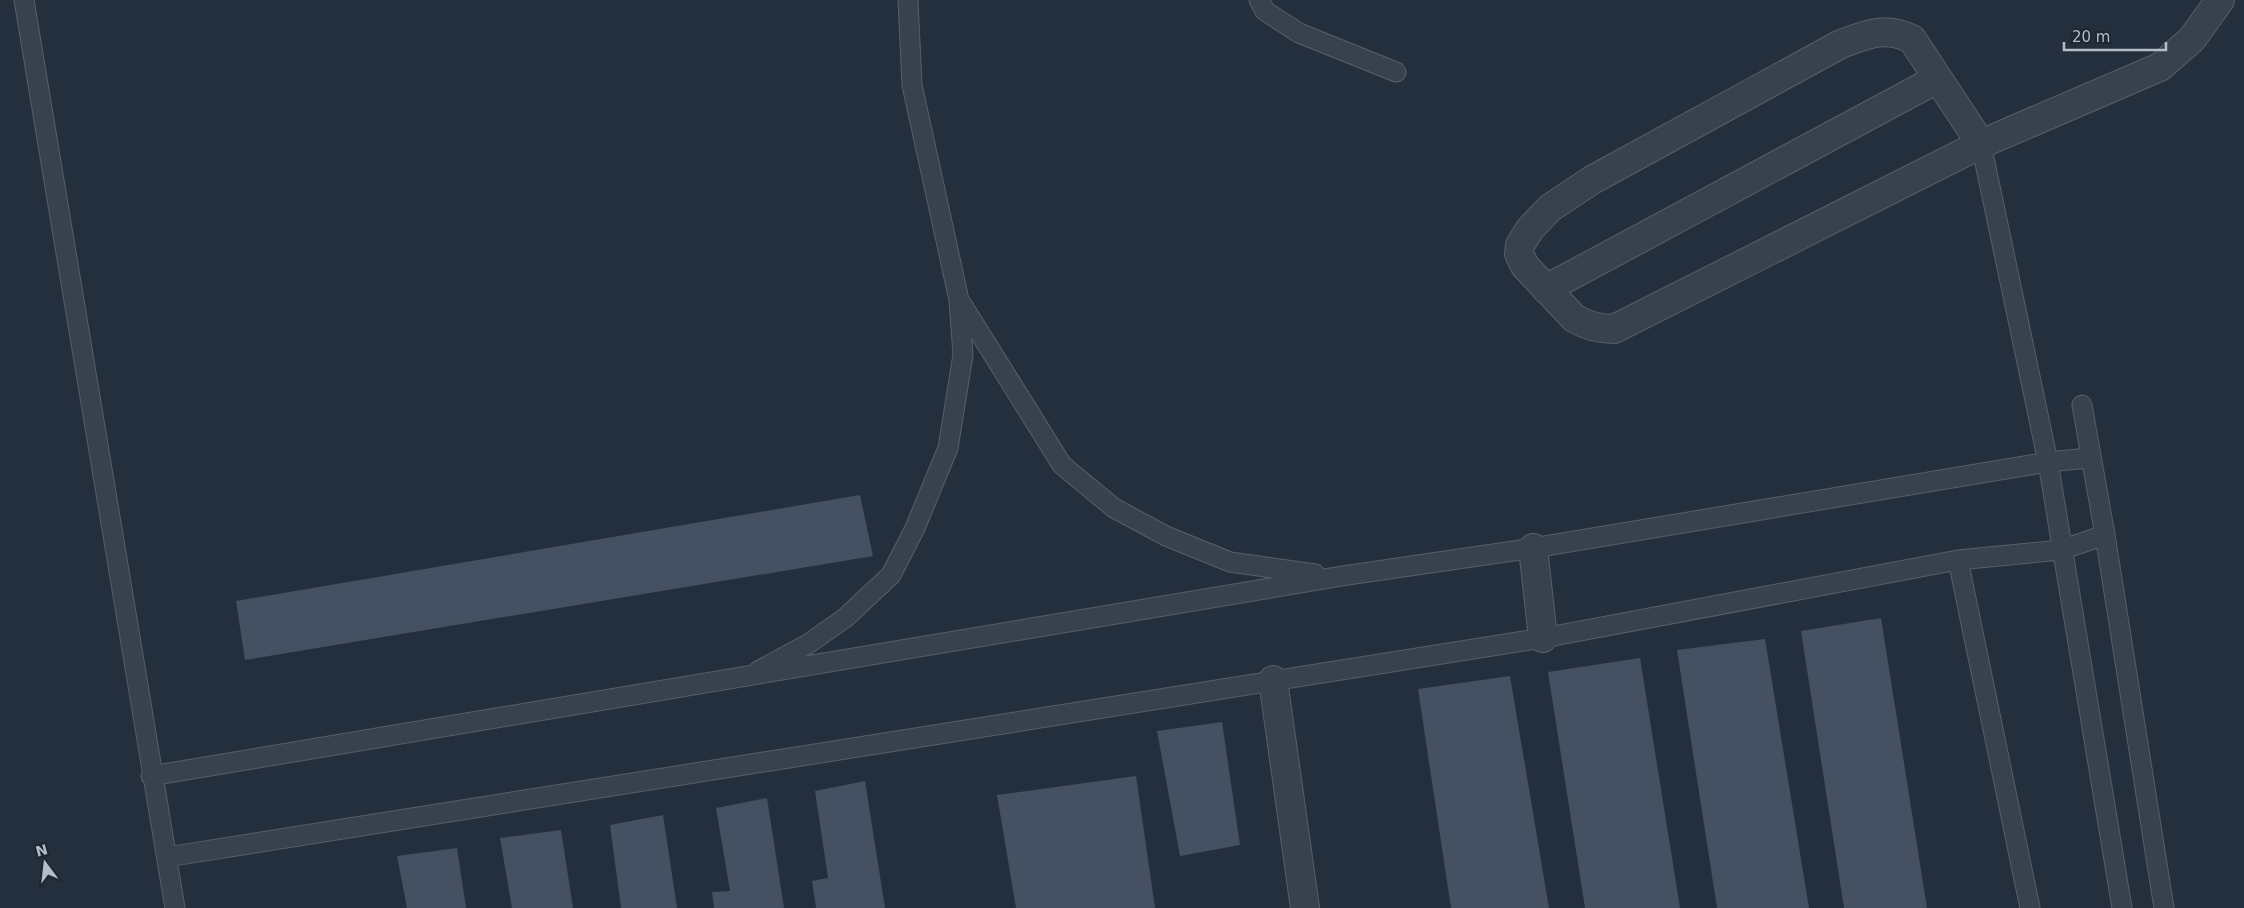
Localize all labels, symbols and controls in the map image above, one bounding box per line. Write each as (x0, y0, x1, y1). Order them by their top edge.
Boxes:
scale bar (2064, 20, 2166, 52)
text: 20 m (2072, 28, 2110, 46)
north arrow (20, 838, 70, 888)
text: N (34, 841, 49, 860)

